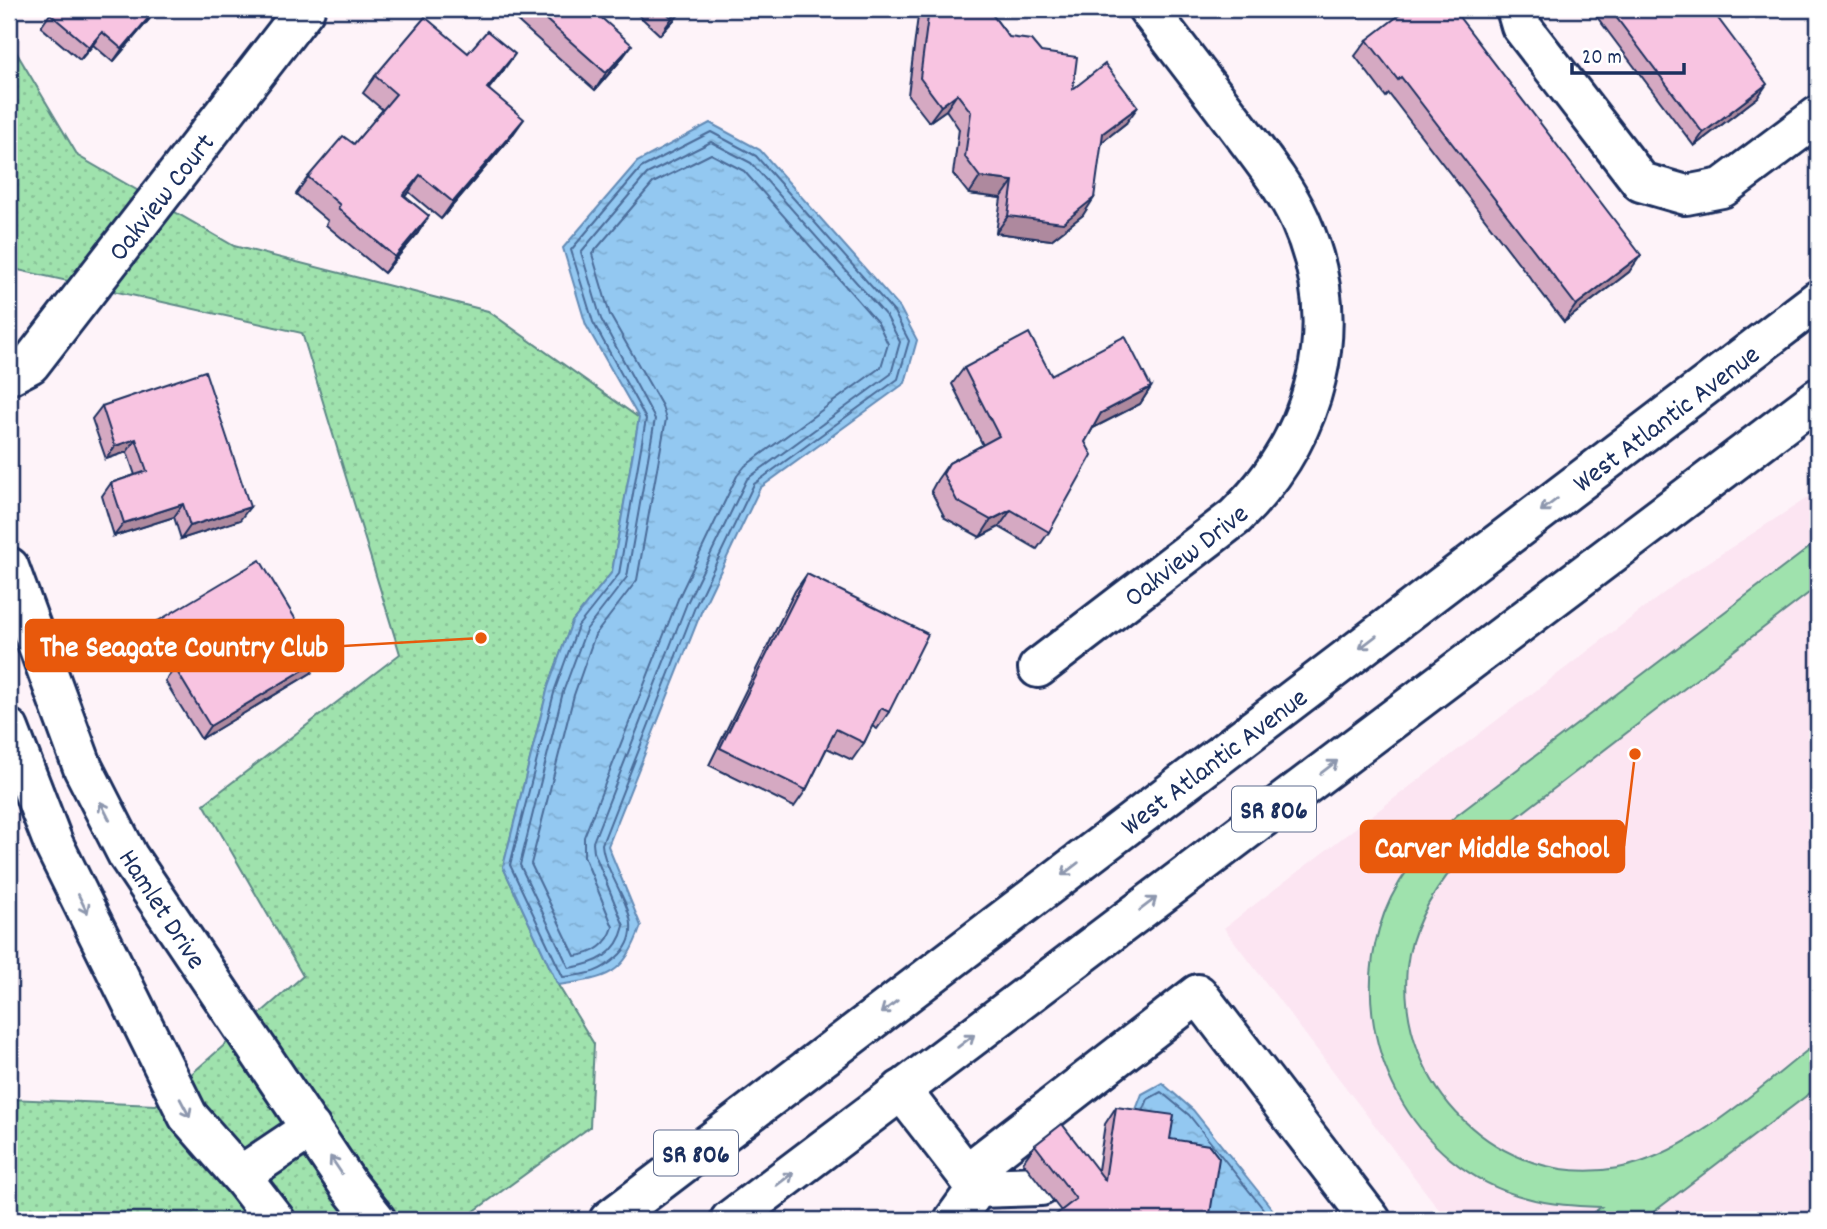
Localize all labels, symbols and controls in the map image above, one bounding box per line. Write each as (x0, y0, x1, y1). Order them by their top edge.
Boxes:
scale bar (1572, 32, 1684, 76)
text: 20 m (1582, 44, 1622, 74)
street label: Oakview Court (101, 126, 227, 272)
street label: West Atlantic Avenue (1566, 337, 1770, 505)
street label: Oakview Drive (1117, 497, 1259, 619)
one-way arrow (1541, 497, 1559, 512)
callout: The Seagate Country Club (26, 620, 343, 671)
text: The Seagate Country Club (40, 629, 328, 672)
one-way arrow (1360, 635, 1378, 650)
street label: West Atlantic Avenue (1114, 680, 1318, 848)
one-way arrow (1319, 760, 1338, 775)
road number: SR 806 (1232, 786, 1316, 832)
one-way arrow (97, 801, 111, 822)
callout: Carver Middle School (1361, 821, 1624, 872)
text: Carver Middle School (1374, 830, 1610, 873)
street label: Hamlet Drive (106, 843, 214, 979)
one-way arrow (1062, 862, 1080, 877)
one-way arrow (76, 893, 90, 914)
one-way arrow (1138, 897, 1156, 912)
one-way arrow (880, 999, 899, 1014)
one-way arrow (956, 1034, 975, 1049)
one-way arrow (178, 1097, 192, 1118)
road number: SR 806 (654, 1130, 738, 1176)
one-way arrow (328, 1156, 342, 1176)
one-way arrow (775, 1172, 794, 1186)

